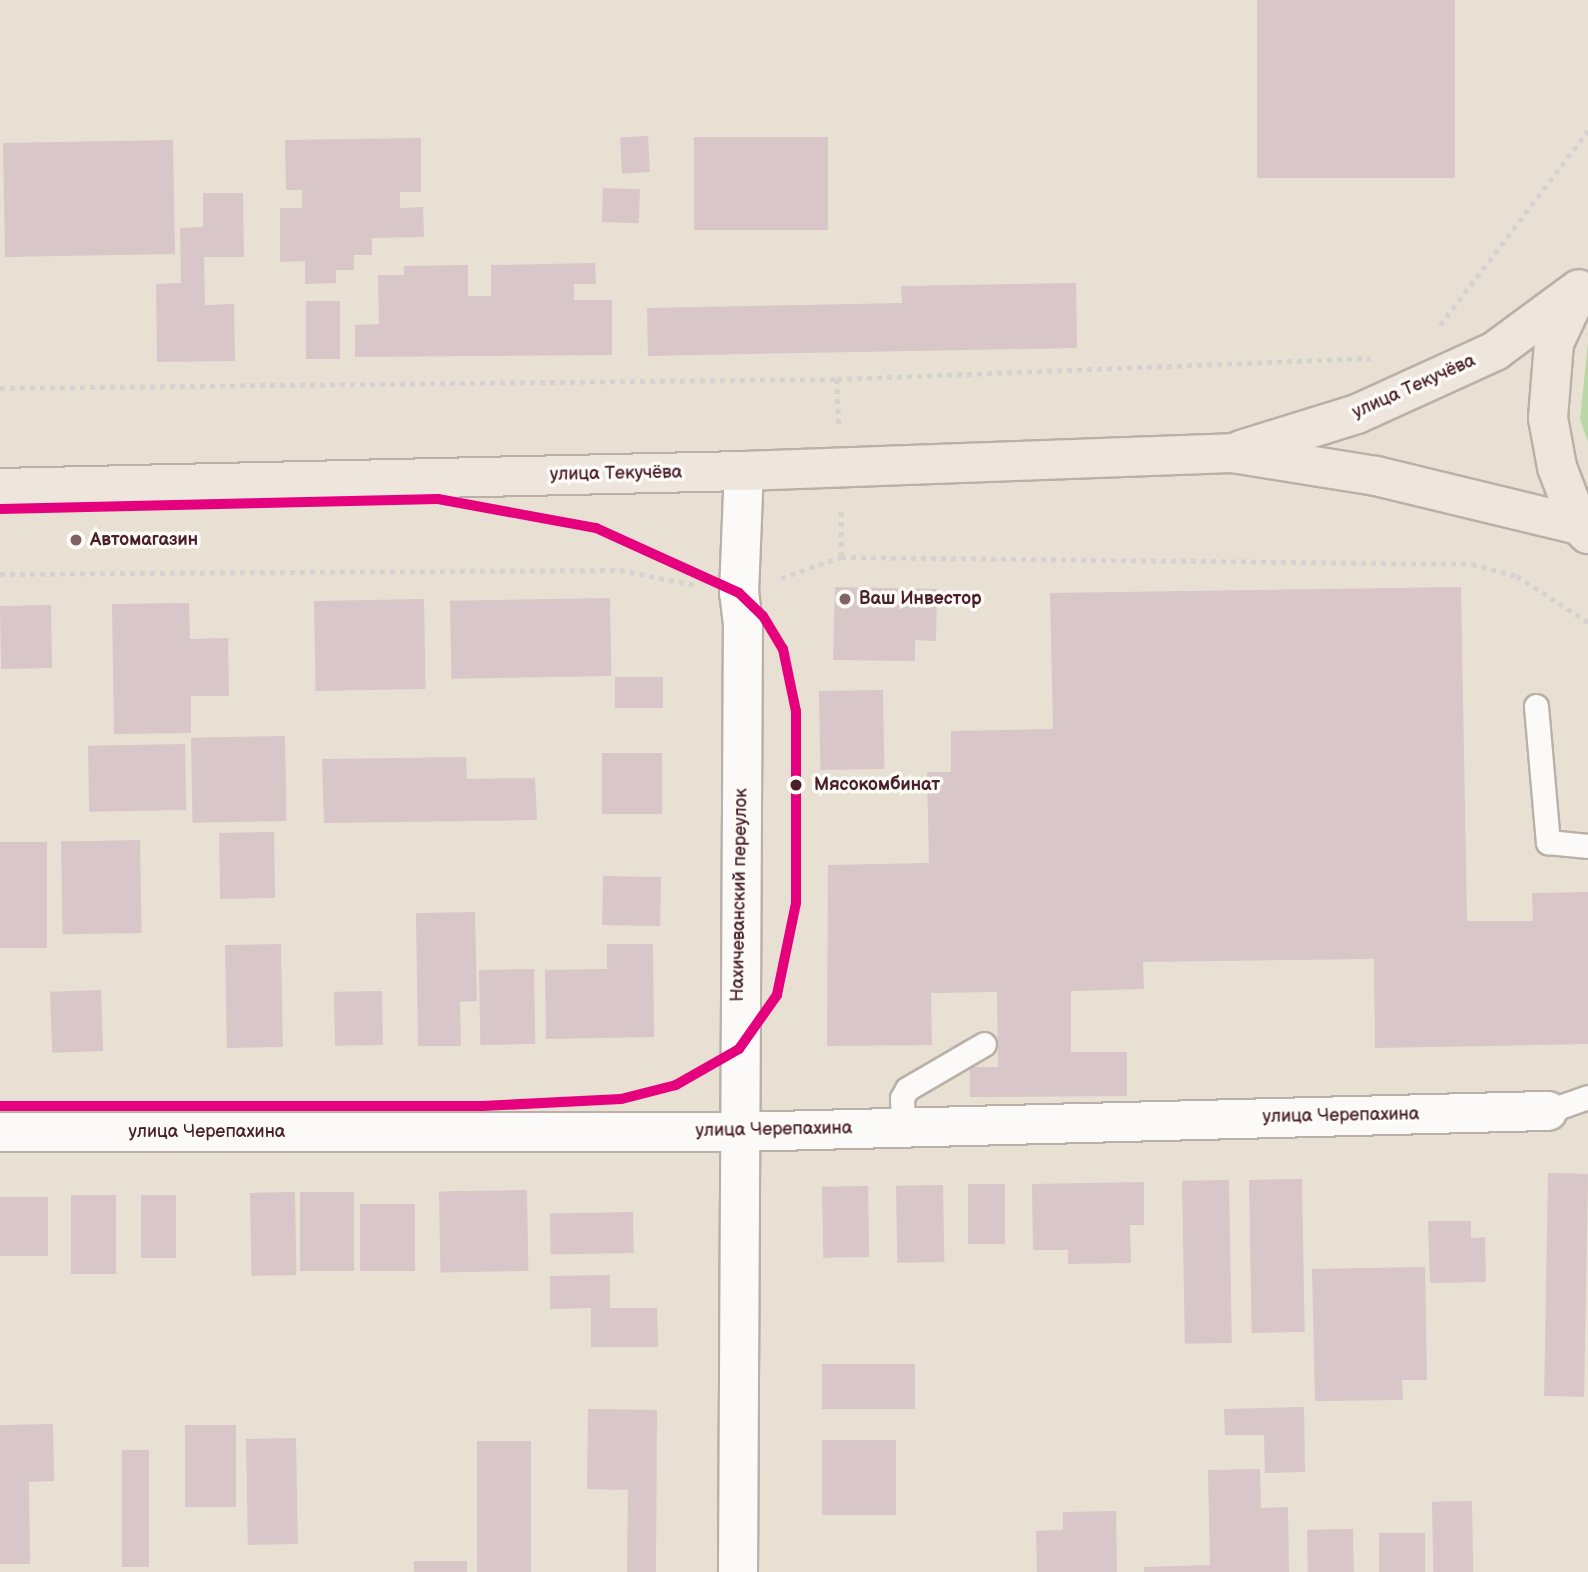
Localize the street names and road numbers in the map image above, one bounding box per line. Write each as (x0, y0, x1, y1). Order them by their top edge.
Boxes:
street label: улица Текучёва (1349, 350, 1479, 424)
street label: улица Текучёва (550, 462, 682, 486)
street label: Нахичеванский переулок (727, 788, 753, 1002)
street label: улица Черепахина (1262, 1104, 1420, 1128)
street label: улица Черепахина (695, 1118, 853, 1142)
street label: улица Черепахина (129, 1121, 285, 1143)

